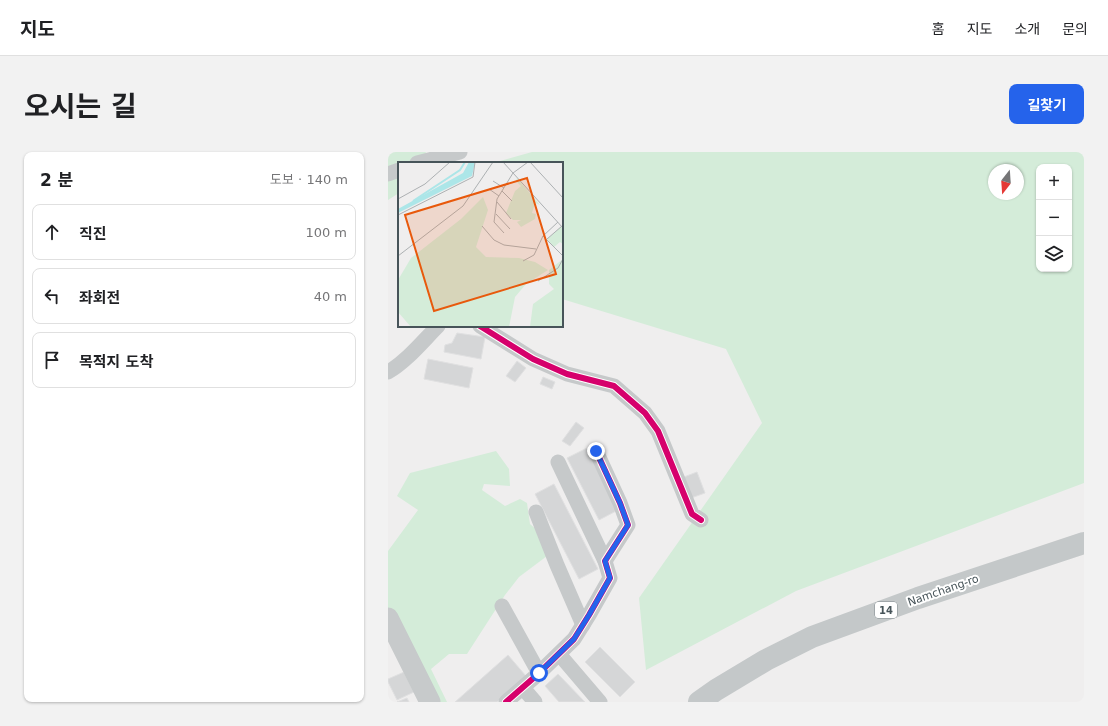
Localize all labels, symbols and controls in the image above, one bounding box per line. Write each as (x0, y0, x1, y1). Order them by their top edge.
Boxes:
text: 지도 (20, 18, 55, 40)
text: 홈 (932, 21, 945, 37)
text: 지도 (967, 21, 992, 37)
text: 소개 (1014, 21, 1040, 37)
text: 문의 (1062, 21, 1088, 37)
button: 길찾기 (1009, 84, 1084, 124)
text: 오시는 길 (24, 90, 137, 123)
inset map (398, 162, 563, 327)
north arrow (988, 164, 1024, 200)
map controls (1036, 164, 1072, 272)
button: + (1036, 164, 1072, 200)
text: 2 분 (40, 170, 73, 190)
text: 도보 · 140 m (270, 172, 348, 187)
button: − (1036, 200, 1072, 236)
icon: ahead (41, 221, 63, 243)
text: 직진 (79, 225, 107, 243)
text: 100 m (305, 225, 347, 240)
button: layers (1036, 236, 1072, 272)
icon: left (41, 285, 63, 307)
text: 좌회전 (79, 289, 120, 307)
text: 40 m (314, 289, 347, 304)
icon: arrive (41, 349, 63, 371)
text: 목적지 도착 (79, 353, 153, 371)
route end (587, 442, 605, 460)
street label: Namchang-ro (906, 572, 981, 609)
road number: 14 (875, 602, 897, 618)
route start (530, 664, 548, 682)

